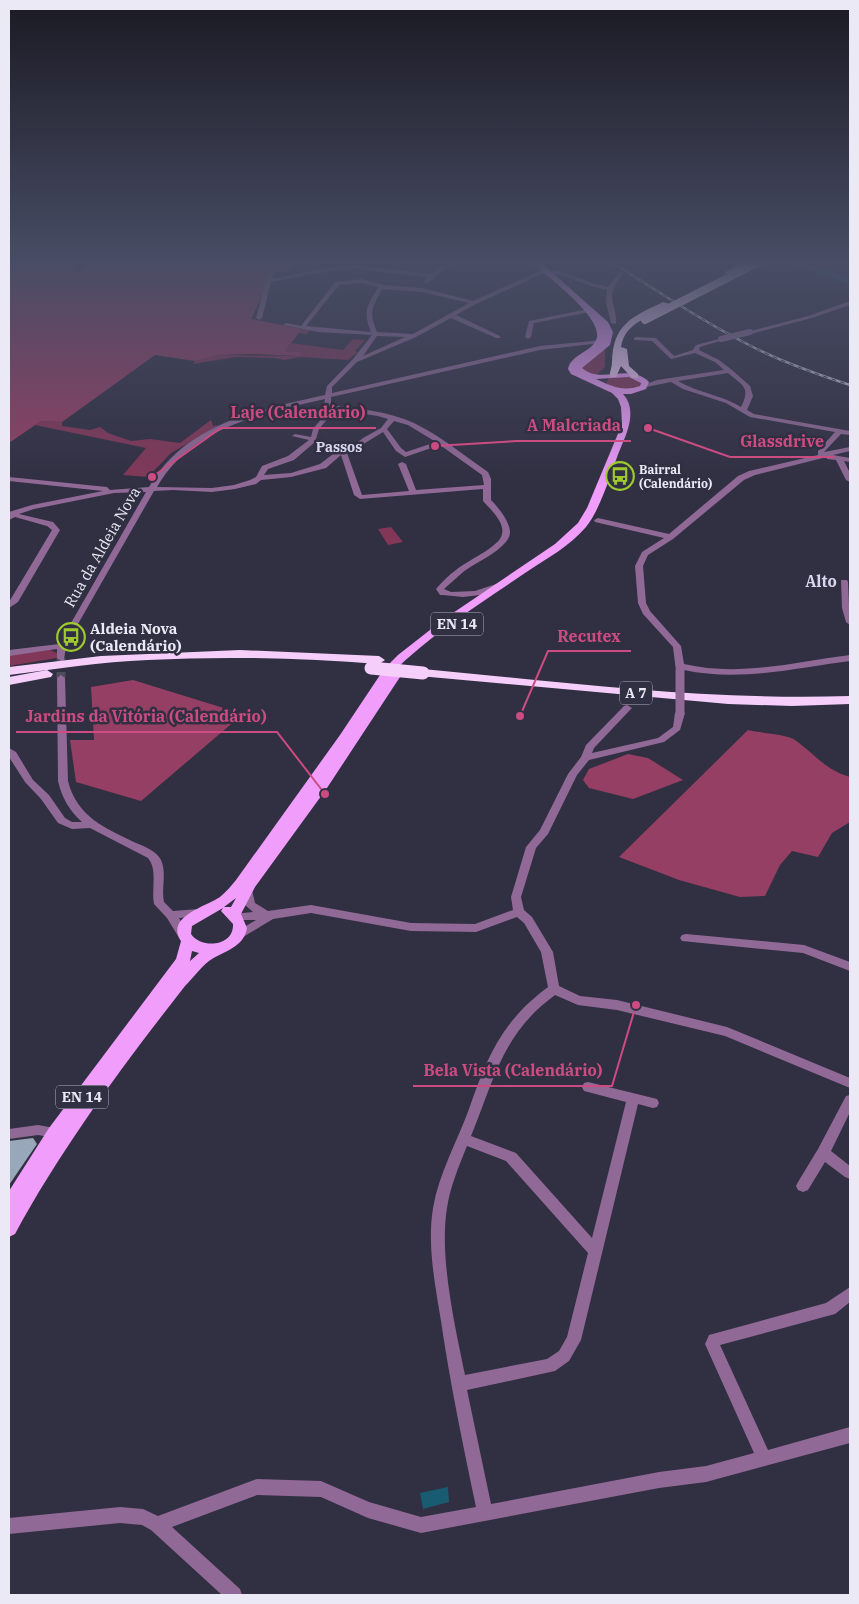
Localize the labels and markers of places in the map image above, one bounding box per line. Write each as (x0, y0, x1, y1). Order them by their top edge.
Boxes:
callout: Laje (Calendário) (221, 397, 376, 428)
callout: A Malcriada (517, 410, 631, 441)
callout: Glassdrive (730, 426, 834, 457)
bus stop icon: Bairral (Calendário) (605, 461, 635, 491)
place label: Bairral (Calendário) (639, 462, 712, 491)
place label: Aldeia Nova (Calendário) (90, 619, 182, 655)
callout: Recutex (548, 620, 631, 651)
bus stop icon: Aldeia Nova (Calendário) (56, 622, 86, 652)
callout: Jardins da Vitória (Calendário) (16, 701, 277, 732)
callout: Bela Vista (Calendário) (413, 1055, 612, 1086)

